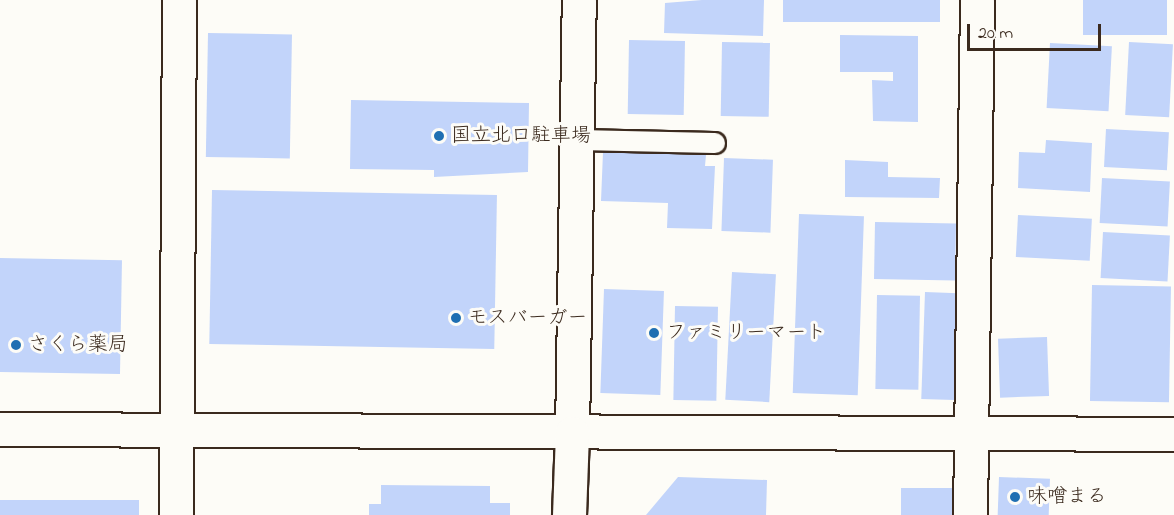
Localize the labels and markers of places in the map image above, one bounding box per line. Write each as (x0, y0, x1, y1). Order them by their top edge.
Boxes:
place label: 国立北口駐車場 (451, 124, 591, 148)
marker: 国立北口駐車場 (432, 129, 446, 143)
place label: モスバーガー (468, 306, 588, 330)
marker: モスバーガー (449, 311, 463, 325)
place label: ファミリーマート (666, 321, 826, 345)
marker: ファミリーマート (647, 326, 661, 340)
place label: さくら薬局 (28, 333, 128, 357)
marker: さくら薬局 (9, 338, 23, 352)
place label: 味噌まる (1027, 485, 1107, 509)
marker: 味噌まる (1008, 490, 1022, 504)

